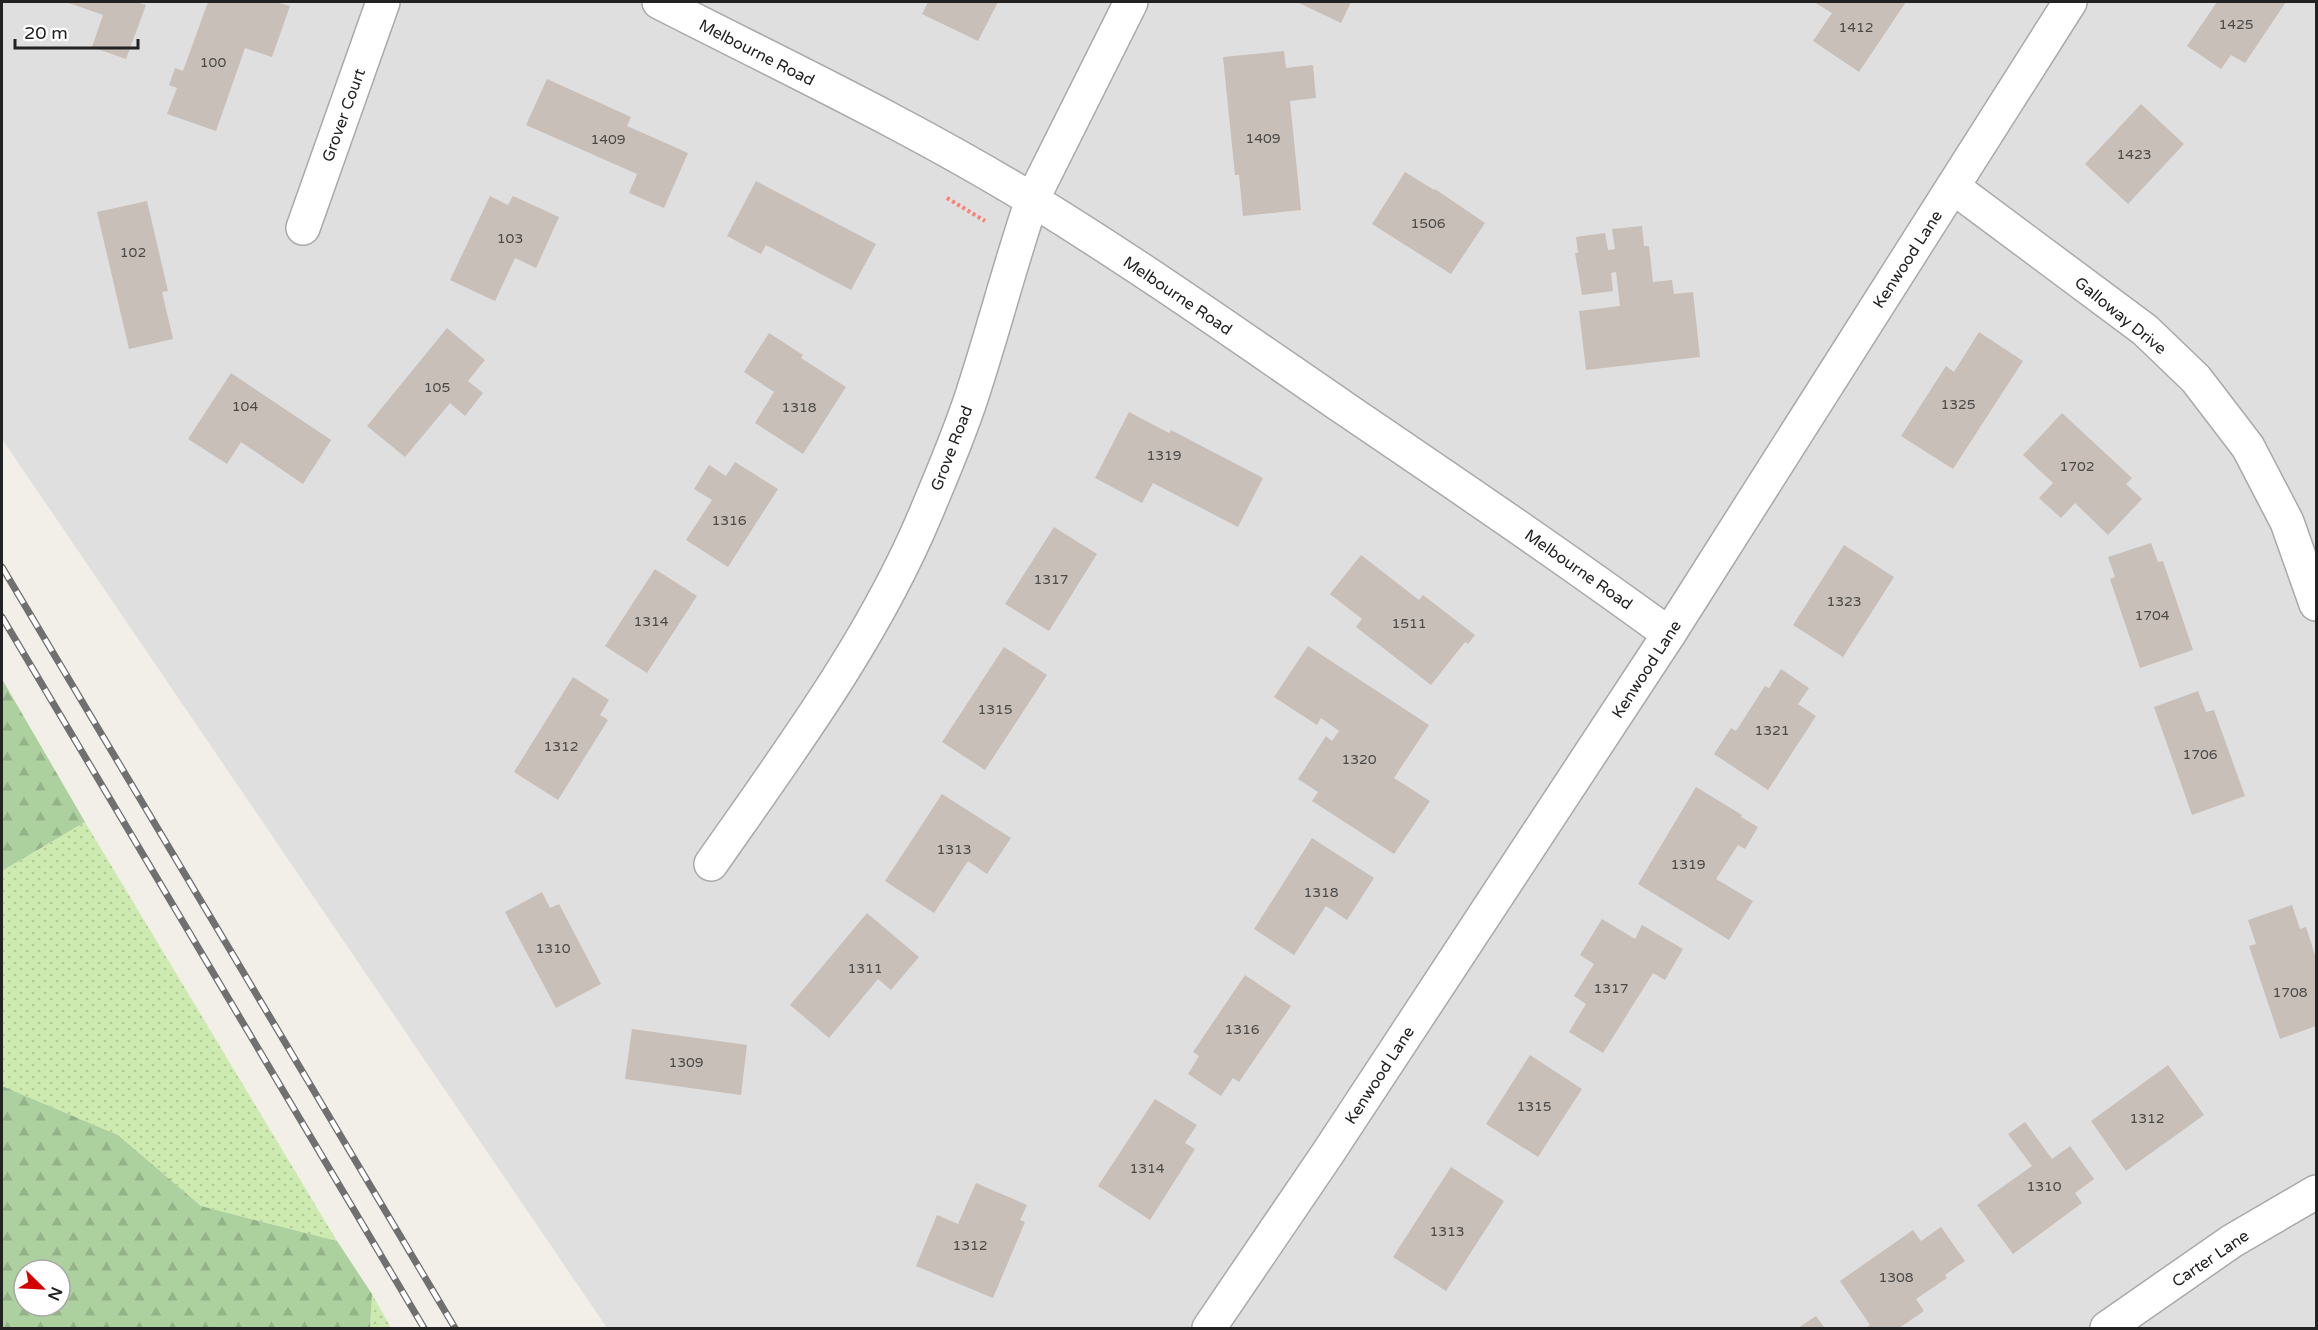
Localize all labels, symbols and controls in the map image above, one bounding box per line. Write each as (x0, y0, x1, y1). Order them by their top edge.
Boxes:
scale bar (15, 12, 138, 50)
street label: Melbourne Road (695, 15, 818, 91)
house number: 1425 (2218, 16, 2254, 33)
house number: 1412 (1838, 19, 1874, 36)
text: 20 m (24, 22, 68, 44)
house number: 100 (200, 54, 226, 71)
street label: Grover Court (318, 66, 370, 165)
house number: 1409 (1245, 130, 1281, 147)
house number: 1409 (590, 131, 626, 148)
house number: 1423 (2116, 146, 2152, 163)
street label: Kenwood Lane (1869, 207, 1947, 312)
house number: 1506 (1410, 215, 1446, 232)
house number: 103 (497, 230, 523, 247)
house number: 102 (120, 244, 146, 261)
street label: Melbourne Road (1119, 252, 1236, 340)
street label: Galloway Drive (2070, 273, 2170, 359)
house number: 105 (424, 379, 450, 396)
house number: 1325 (1940, 396, 1976, 413)
house number: 104 (232, 398, 258, 415)
house number: 1318 (781, 399, 817, 416)
street label: Grove Road (927, 403, 977, 494)
house number: 1319 (1146, 447, 1182, 464)
house number: 1702 (2059, 458, 2095, 475)
house number: 1316 (711, 512, 747, 529)
street label: Melbourne Road (1521, 525, 1636, 614)
house number: 1317 (1033, 571, 1069, 588)
house number: 1323 (1826, 593, 1862, 610)
house number: 1704 (2134, 607, 2170, 624)
house number: 1314 (633, 613, 669, 630)
house number: 1511 (1391, 615, 1427, 632)
street label: Kenwood Lane (1608, 617, 1686, 722)
house number: 1315 (977, 701, 1013, 718)
house number: 1321 (1754, 722, 1790, 739)
house number: 1312 (543, 738, 579, 755)
house number: 1706 (2182, 746, 2218, 763)
house number: 1320 (1341, 751, 1377, 768)
house number: 1313 (936, 841, 972, 858)
house number: 1319 (1670, 856, 1706, 873)
house number: 1318 (1303, 884, 1339, 901)
house number: 1310 (535, 940, 571, 957)
house number: 1311 (847, 960, 883, 977)
house number: 1317 (1593, 980, 1629, 997)
house number: 1708 (2272, 984, 2308, 1001)
house number: 1316 (1224, 1021, 1260, 1038)
street label: Kenwood Lane (1341, 1023, 1419, 1128)
house number: 1309 (668, 1054, 704, 1071)
house number: 1315 (1516, 1098, 1552, 1115)
house number: 1312 (2129, 1110, 2165, 1127)
house number: 1314 (1129, 1160, 1165, 1177)
house number: 1310 (2026, 1178, 2062, 1195)
house number: 1313 (1429, 1223, 1465, 1240)
street label: Carter Lane (2168, 1226, 2253, 1292)
house number: 1312 (952, 1237, 988, 1254)
north arrow (12, 1258, 72, 1318)
house number: 1308 (1878, 1269, 1914, 1286)
text: N (43, 1284, 67, 1304)

